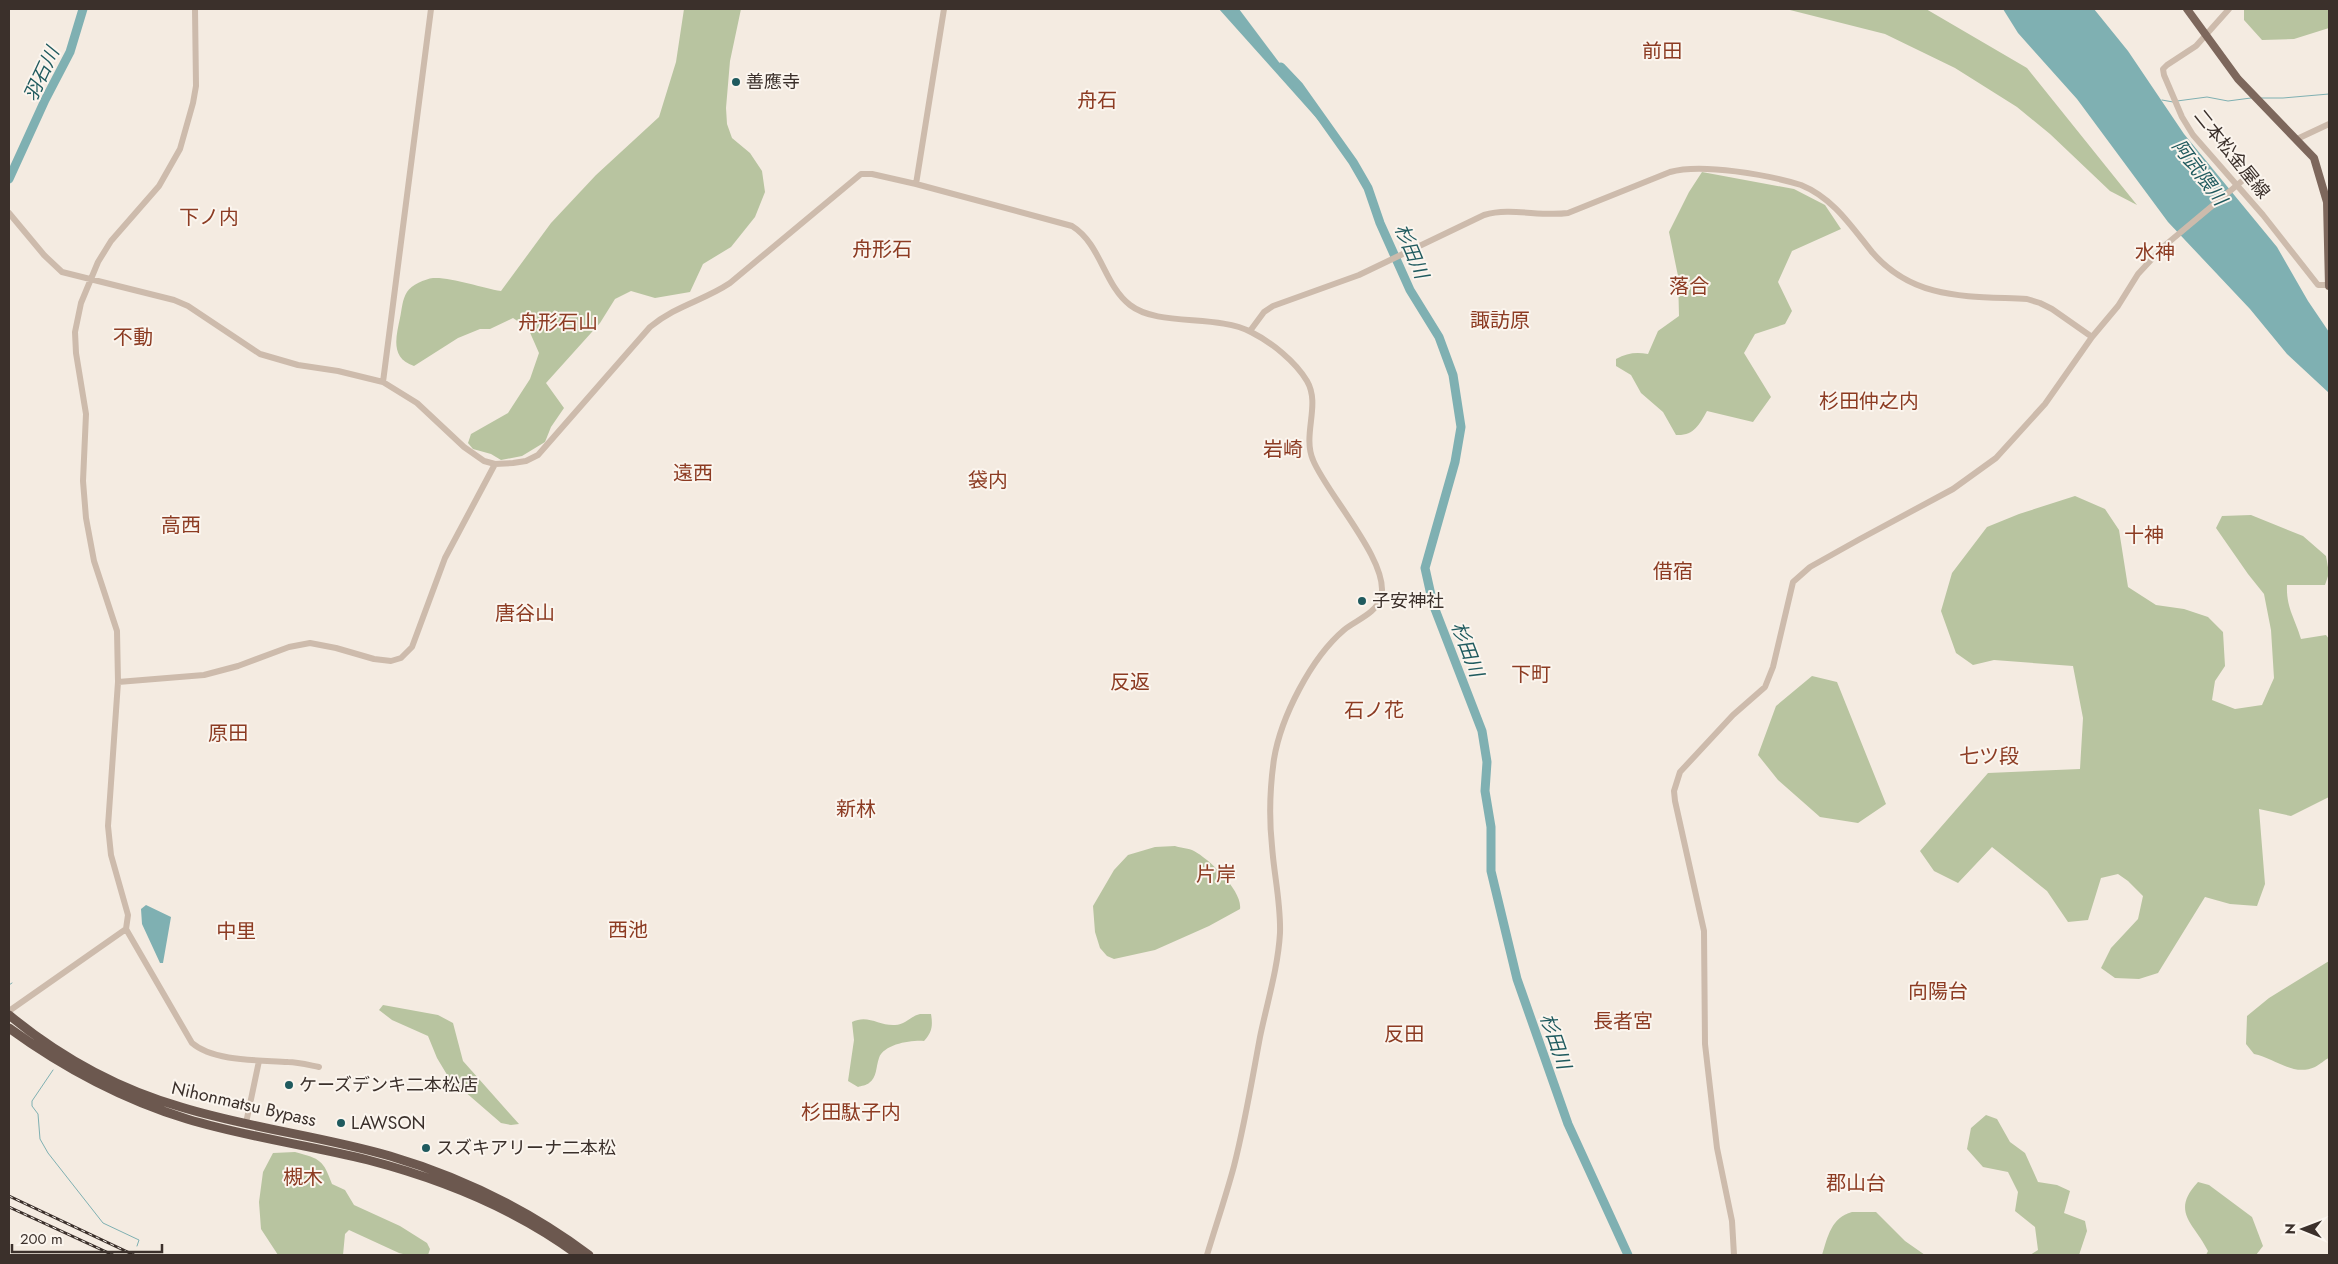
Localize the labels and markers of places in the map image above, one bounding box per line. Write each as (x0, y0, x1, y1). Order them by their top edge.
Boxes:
place label: 善應寺 (746, 69, 800, 95)
marker: 善應寺 (730, 76, 742, 88)
place label: 子安神社 (1372, 588, 1444, 614)
marker: 子安神社 (1356, 595, 1368, 607)
place label: ケーズデンキ二本松店 (299, 1072, 478, 1098)
marker: ケーズデンキ二本松店 (283, 1079, 295, 1091)
place label: LAWSON (351, 1110, 426, 1136)
marker: LAWSON (335, 1117, 347, 1129)
place label: スズキアリーナ二本松 (436, 1135, 616, 1161)
marker: スズキアリーナ二本松 (420, 1142, 432, 1154)

